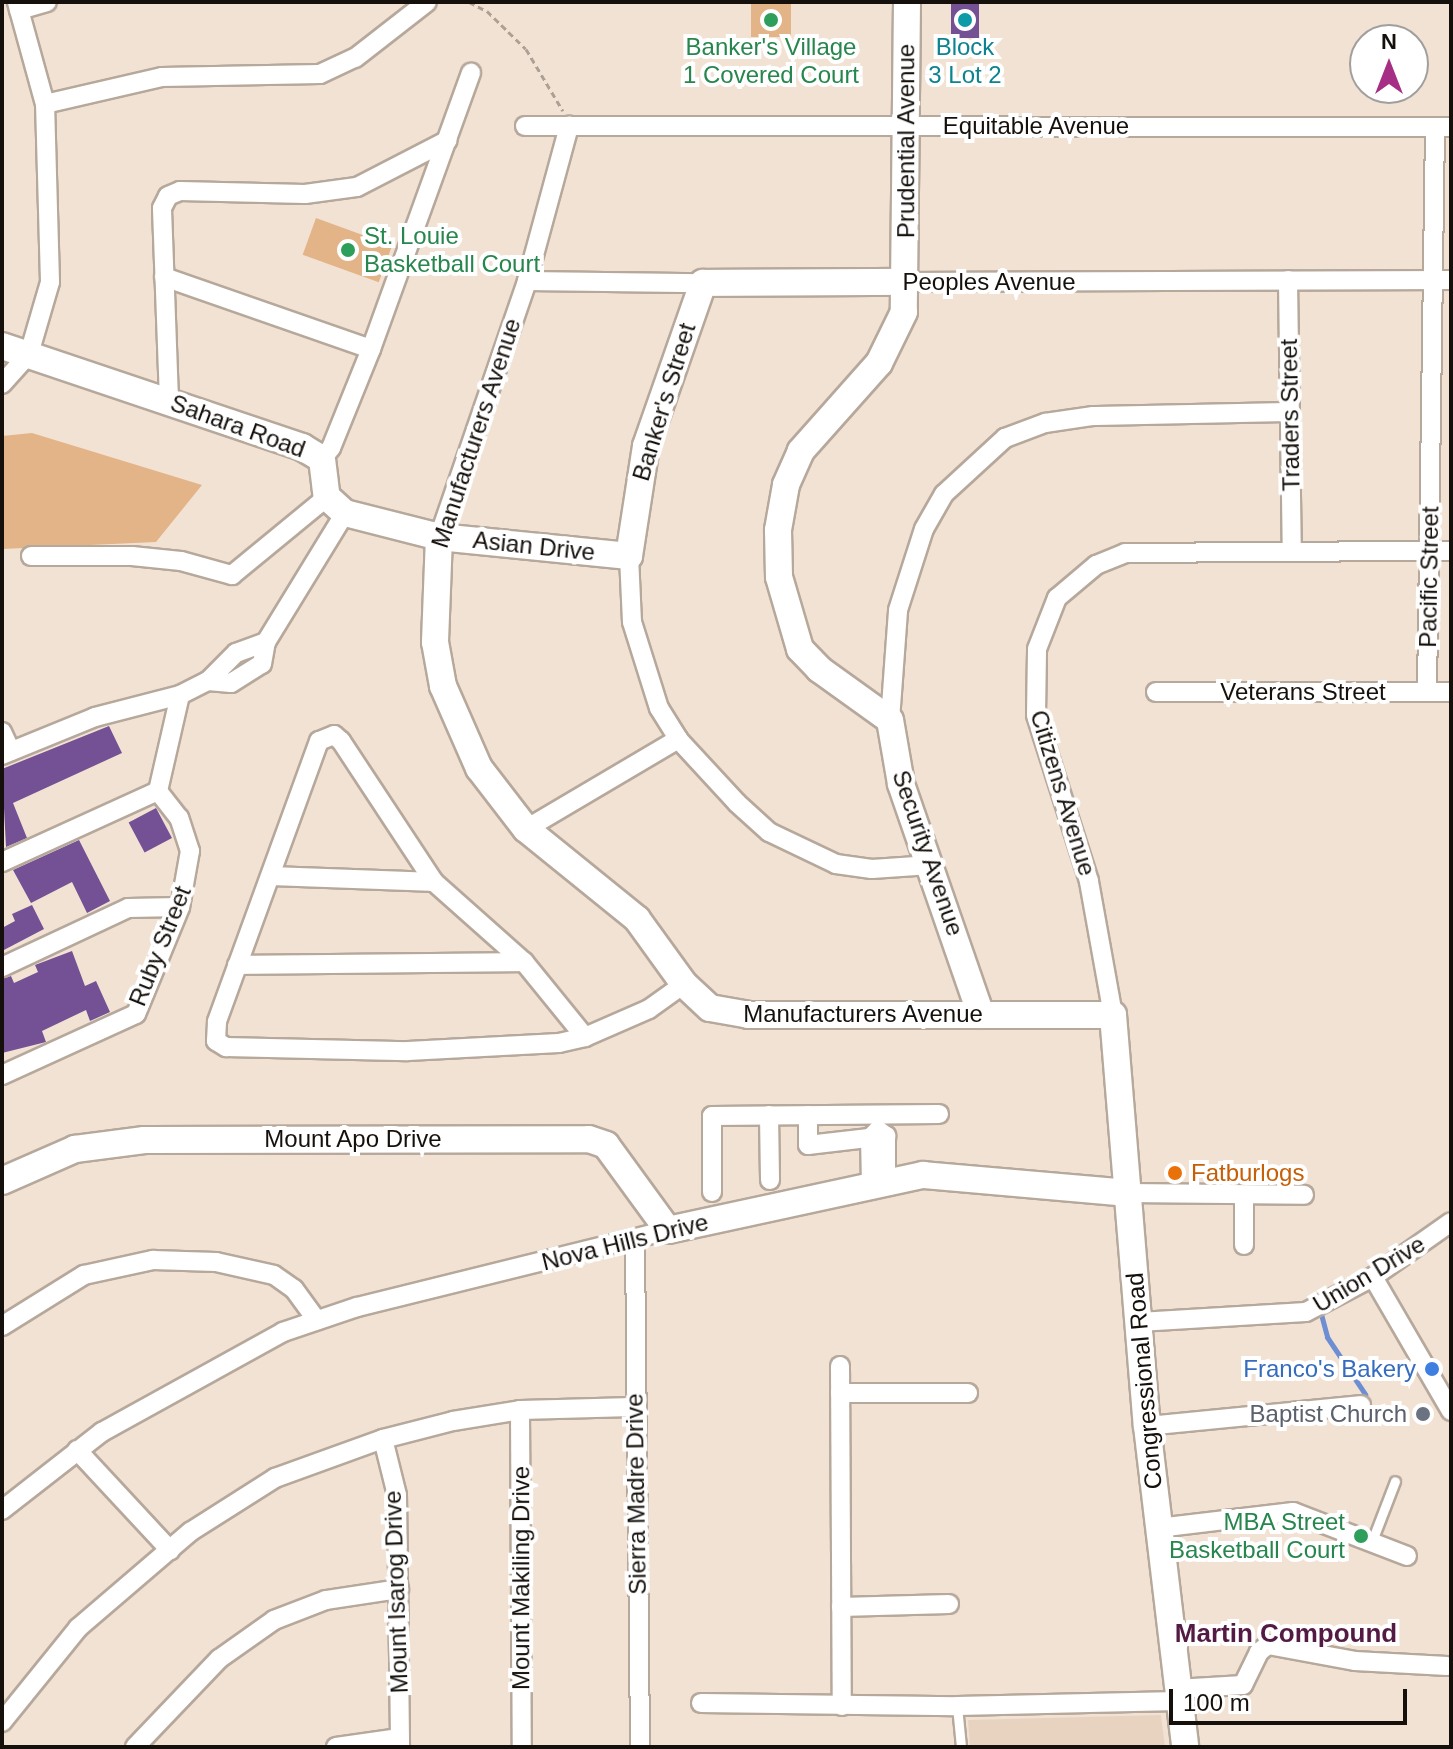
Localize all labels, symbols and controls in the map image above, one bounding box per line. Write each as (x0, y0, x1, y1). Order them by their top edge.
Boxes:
marker: Banker's Village 1 Covered Court (762, 11, 780, 29)
marker: Block 3 Lot 2 (956, 11, 974, 29)
north arrow (1349, 24, 1429, 104)
text: N (1381, 29, 1397, 54)
place label: Banker's Village 1 Covered Court (683, 33, 859, 89)
place label: Block 3 Lot 2 (928, 33, 1002, 89)
street label: Prudential Avenue (892, 43, 920, 239)
street label: Equitable Avenue (942, 112, 1130, 140)
place label: St. Louie Basketball Court (364, 222, 540, 278)
marker: St. Louie Basketball Court (339, 241, 357, 259)
street label: Peoples Avenue (902, 268, 1076, 296)
street label: Manufacturers Avenue (425, 314, 527, 552)
street label: Banker's Street (626, 320, 702, 484)
street label: Traders Street (1274, 339, 1306, 491)
street label: Sahara Road (167, 388, 309, 464)
street label: Pacific Street (1413, 506, 1445, 648)
street label: Asian Drive (471, 525, 597, 567)
street label: Veterans Street (1220, 678, 1386, 706)
street label: Citizens Avenue (1024, 706, 1102, 880)
street label: Security Avenue (886, 766, 970, 940)
street label: Ruby Street (123, 882, 197, 1010)
street label: Manufacturers Avenue (742, 1000, 984, 1028)
street label: Mount Apo Drive (264, 1125, 442, 1153)
place label: Fatburlogs (1191, 1159, 1304, 1187)
marker: Fatburlogs (1166, 1164, 1184, 1182)
street label: Nova Hills Drive (539, 1207, 711, 1277)
street label: Union Drive (1308, 1229, 1430, 1319)
street label: Congressional Road (1120, 1271, 1168, 1491)
place label: Franco's Bakery (1243, 1355, 1416, 1383)
marker: Franco's Bakery (1423, 1360, 1441, 1378)
street label: Sierra Madre Drive (620, 1393, 652, 1595)
place label: Baptist Church (1250, 1400, 1407, 1428)
marker: Baptist Church (1414, 1405, 1432, 1423)
street label: Mount Makiling Drive (507, 1466, 535, 1690)
street label: Mount Isarog Drive (378, 1490, 414, 1694)
place label: MBA Street Basketball Court (1169, 1508, 1345, 1564)
marker: MBA Street Basketball Court (1352, 1527, 1370, 1545)
district label: Martin Compound (1175, 1618, 1397, 1650)
scale bar (1173, 1673, 1411, 1723)
text: 100 m (1183, 1689, 1250, 1716)

